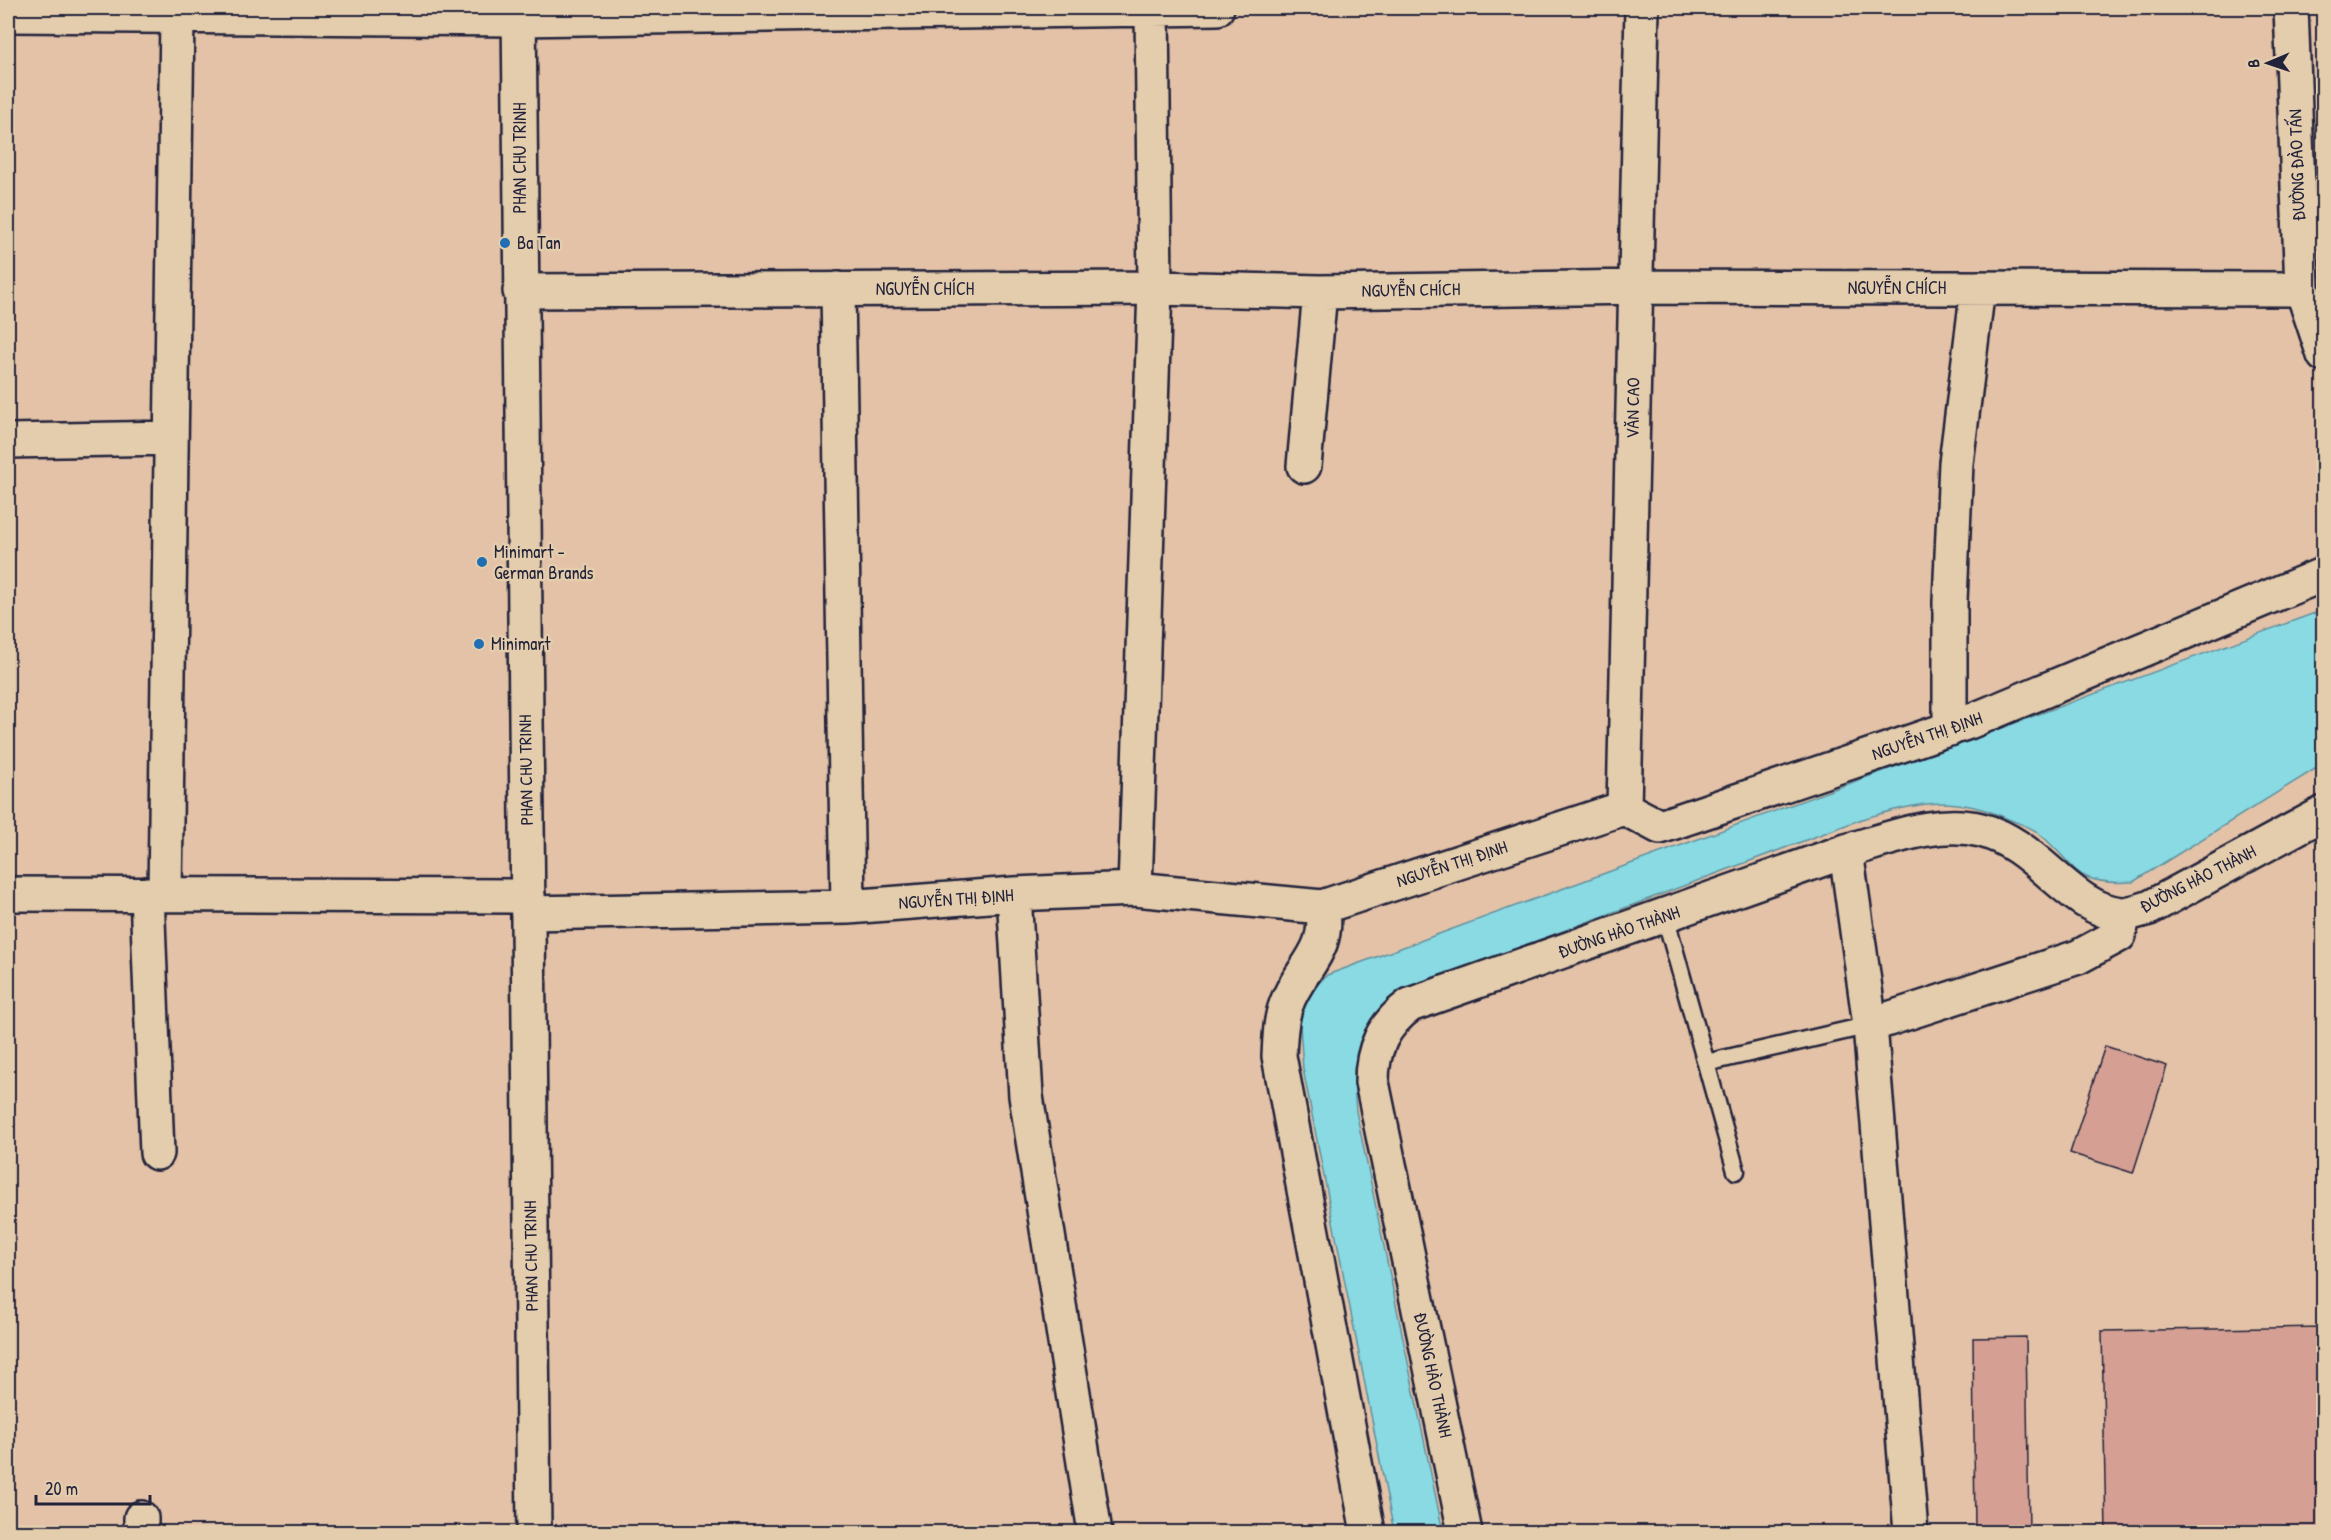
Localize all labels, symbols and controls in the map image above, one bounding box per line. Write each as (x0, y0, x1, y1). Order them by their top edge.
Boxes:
north arrow (2238, 33, 2298, 93)
text: B (2242, 59, 2264, 68)
street label: PHAN CHU TRINH (507, 103, 532, 213)
street label: ĐƯỜNG ĐÀO TẤN (2282, 109, 2311, 221)
place label: Ba Tan (517, 230, 561, 255)
marker: Ba Tan (498, 236, 512, 250)
street label: NGUYỄN CHÍCH (1848, 275, 1946, 300)
street label: NGUYỄN CHÍCH (876, 276, 974, 301)
street label: NGUYỄN CHÍCH (1361, 276, 1460, 303)
street label: VĂN CAO (1619, 377, 1646, 439)
place label: Minimart - German Brands (494, 539, 594, 585)
marker: Minimart - German Brands (475, 555, 489, 569)
place label: Minimart (491, 631, 551, 656)
marker: Minimart (472, 637, 486, 651)
street label: NGUYỄN THỊ ĐỊNH (1868, 705, 1985, 766)
street label: PHAN CHU TRINH (512, 714, 539, 826)
street label: NGUYỄN THỊ ĐỊNH (1393, 834, 1510, 893)
street label: ĐƯỜNG HÀO THÀNH (2135, 839, 2260, 919)
street label: NGUYỄN THỊ ĐỊNH (898, 882, 1014, 915)
street label: ĐƯỜNG HÀO THÀNH (1555, 899, 1683, 964)
street label: PHAN CHU TRINH (517, 1200, 544, 1312)
street label: ĐƯỜNG HÀO THÀNH (1408, 1310, 1459, 1440)
scale bar (36, 1468, 150, 1506)
text: 20 m (45, 1476, 78, 1501)

